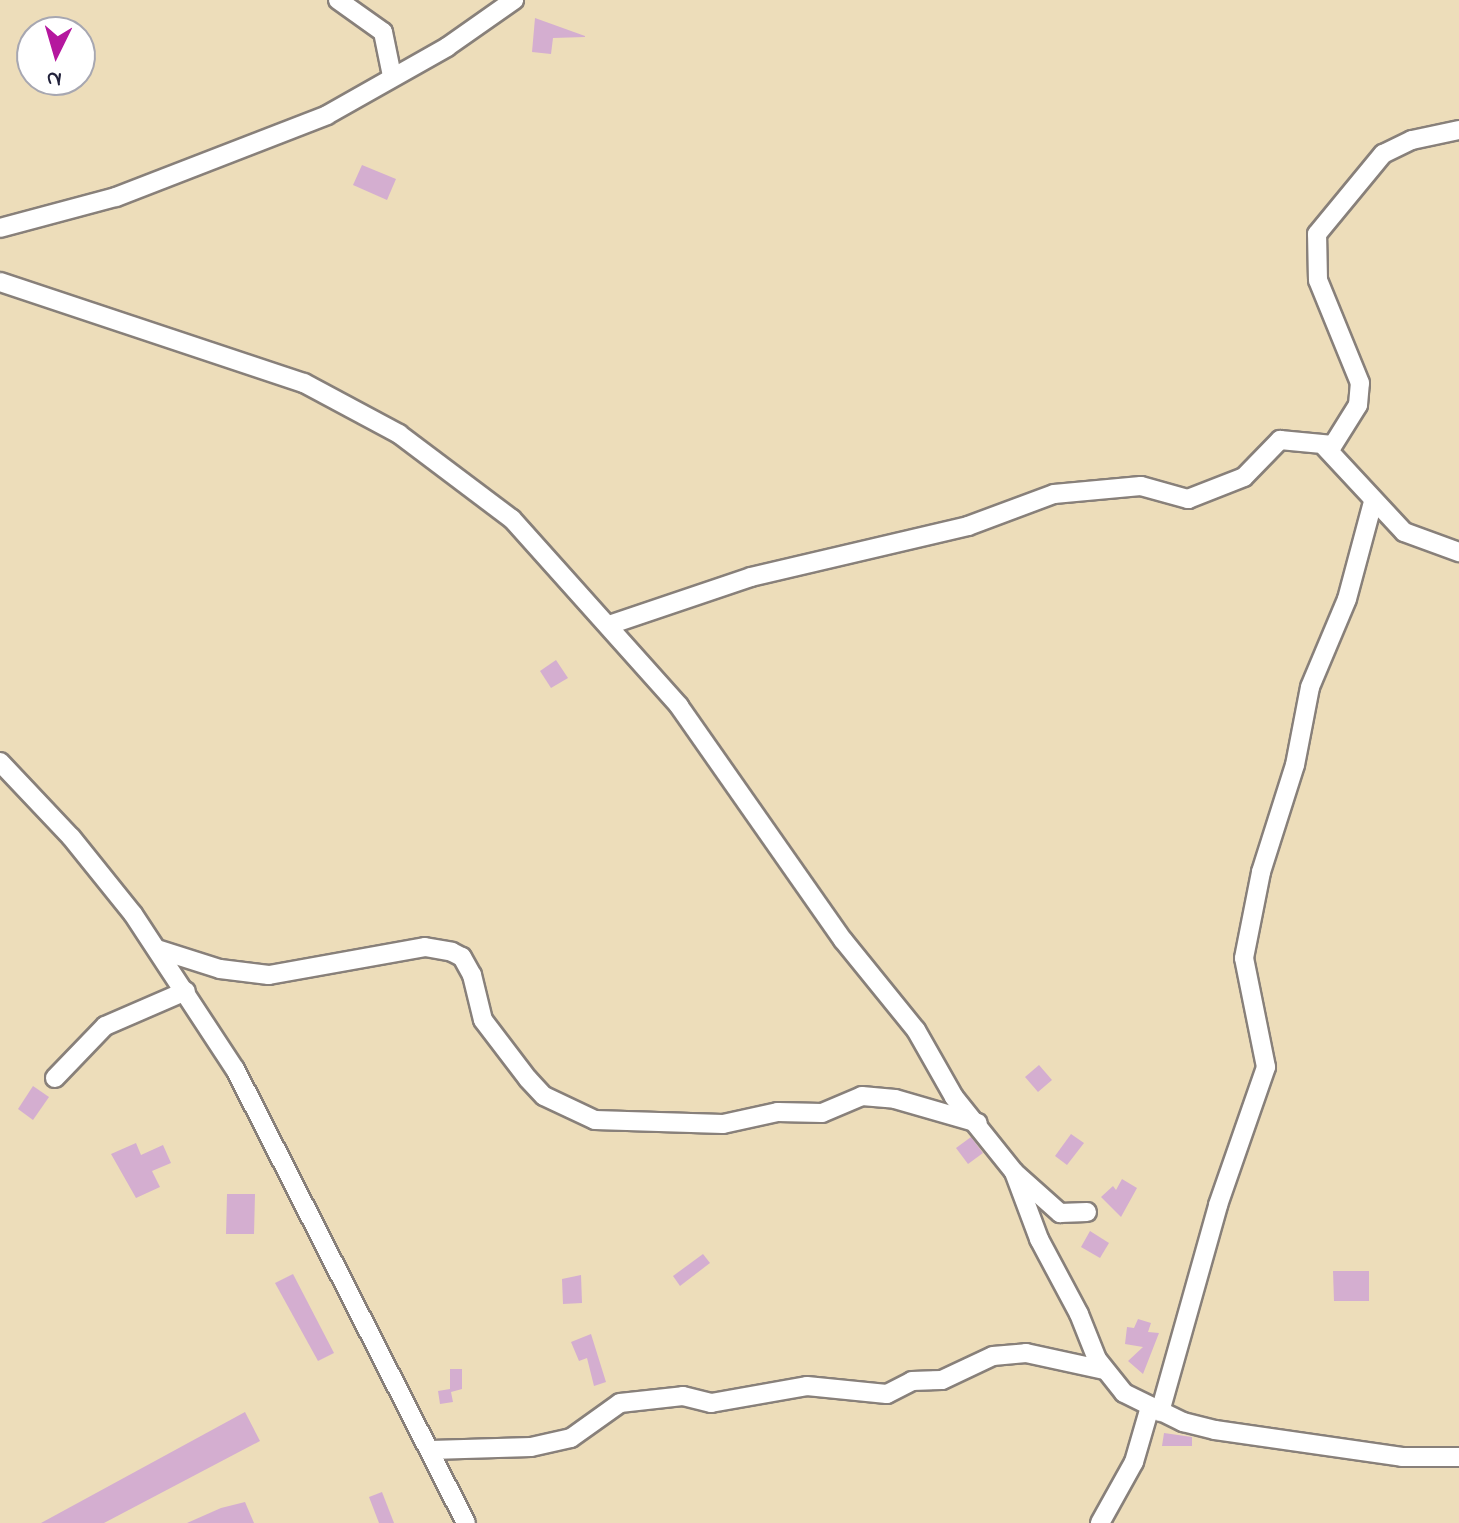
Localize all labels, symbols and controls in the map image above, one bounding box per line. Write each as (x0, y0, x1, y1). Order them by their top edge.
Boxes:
north arrow (16, 16, 96, 96)
text: N (45, 61, 63, 95)

